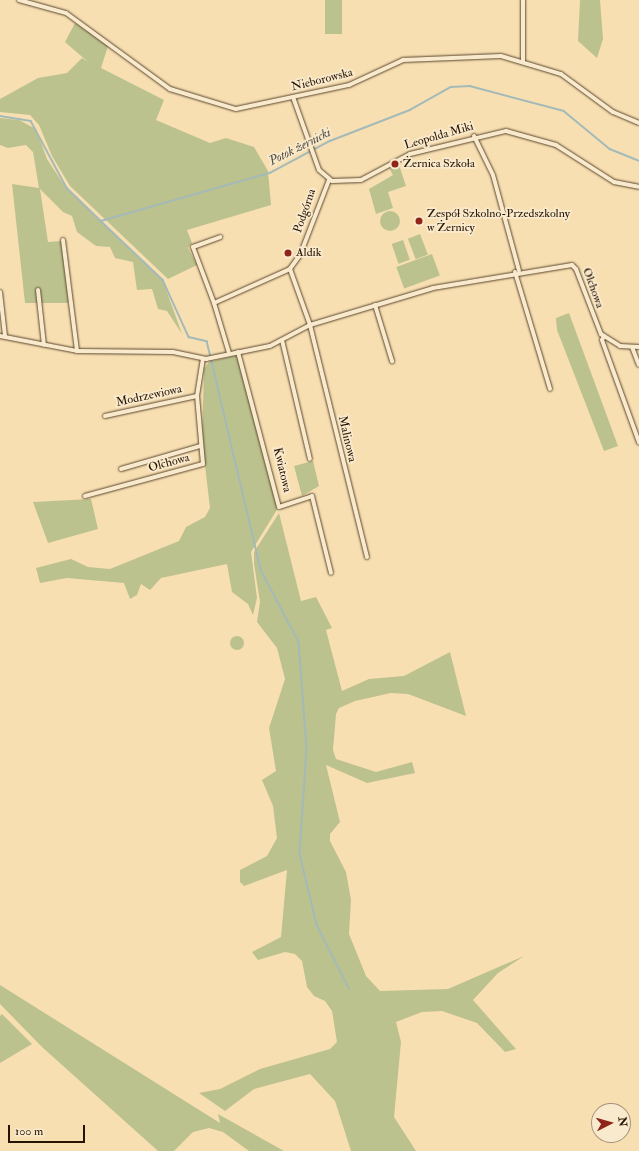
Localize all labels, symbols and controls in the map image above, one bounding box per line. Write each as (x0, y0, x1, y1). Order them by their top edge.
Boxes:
street label: Nieborowska (290, 65, 354, 95)
street label: Leopolda Miki (403, 119, 475, 153)
water label: Potok żernicki (266, 125, 334, 169)
place label: Żernica Szkoła (403, 157, 475, 171)
marker: Żernica Szkoła (390, 159, 400, 169)
street label: Podgórna (291, 187, 319, 235)
place label: Zespół Szkolno-Przedszkolny w Żernicy (427, 207, 570, 235)
marker: Zespół Szkolno-Przedszkolny w Żernicy (414, 216, 424, 226)
place label: Aldik (296, 246, 321, 260)
marker: Aldik (283, 248, 293, 258)
street label: Olchowa (579, 266, 607, 310)
street label: Modrzewiowa (115, 382, 183, 410)
street label: Malinowa (335, 415, 359, 463)
street label: Kwiatowa (270, 446, 294, 494)
street label: Olchowa (147, 451, 191, 475)
north arrow (591, 1103, 631, 1143)
text: N (615, 1116, 629, 1127)
scale bar (10, 1117, 87, 1143)
text: 100 m (15, 1124, 43, 1139)

